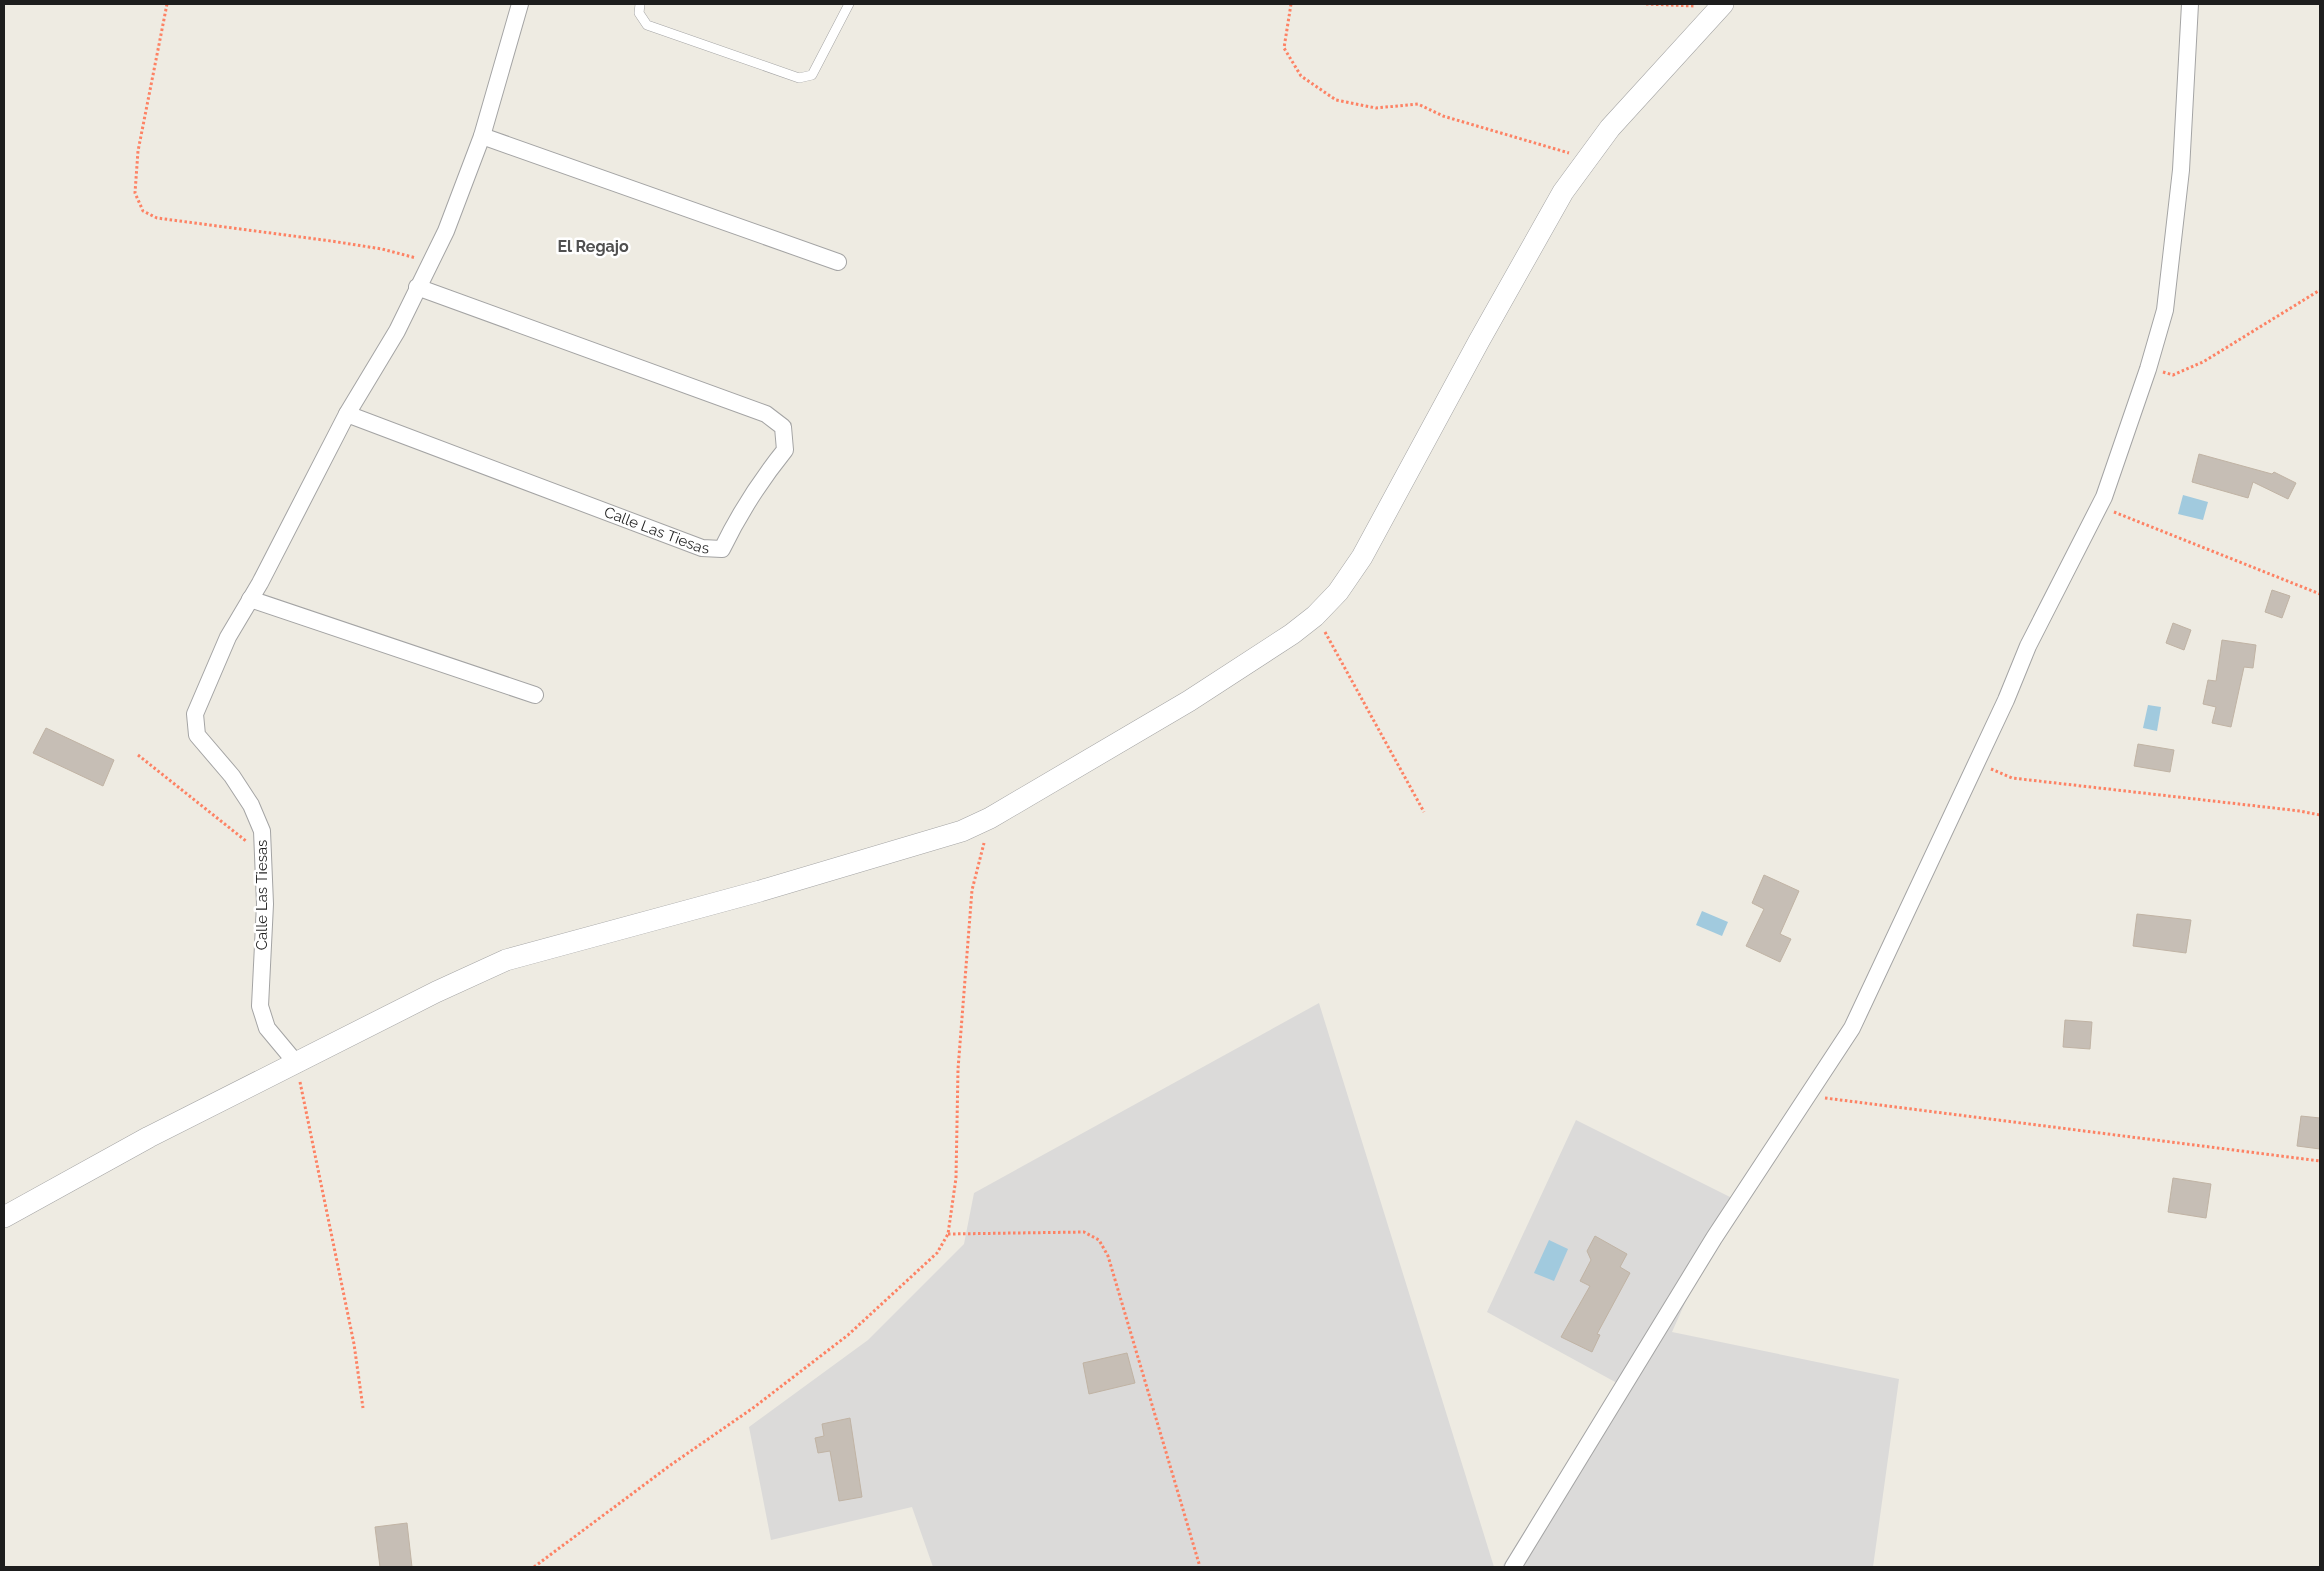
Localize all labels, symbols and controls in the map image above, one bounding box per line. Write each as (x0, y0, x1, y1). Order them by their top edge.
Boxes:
district label: El Regajo (557, 237, 629, 256)
street label: Calle Las Tiesas (602, 503, 709, 557)
street label: Calle Las Tiesas (253, 840, 271, 950)

